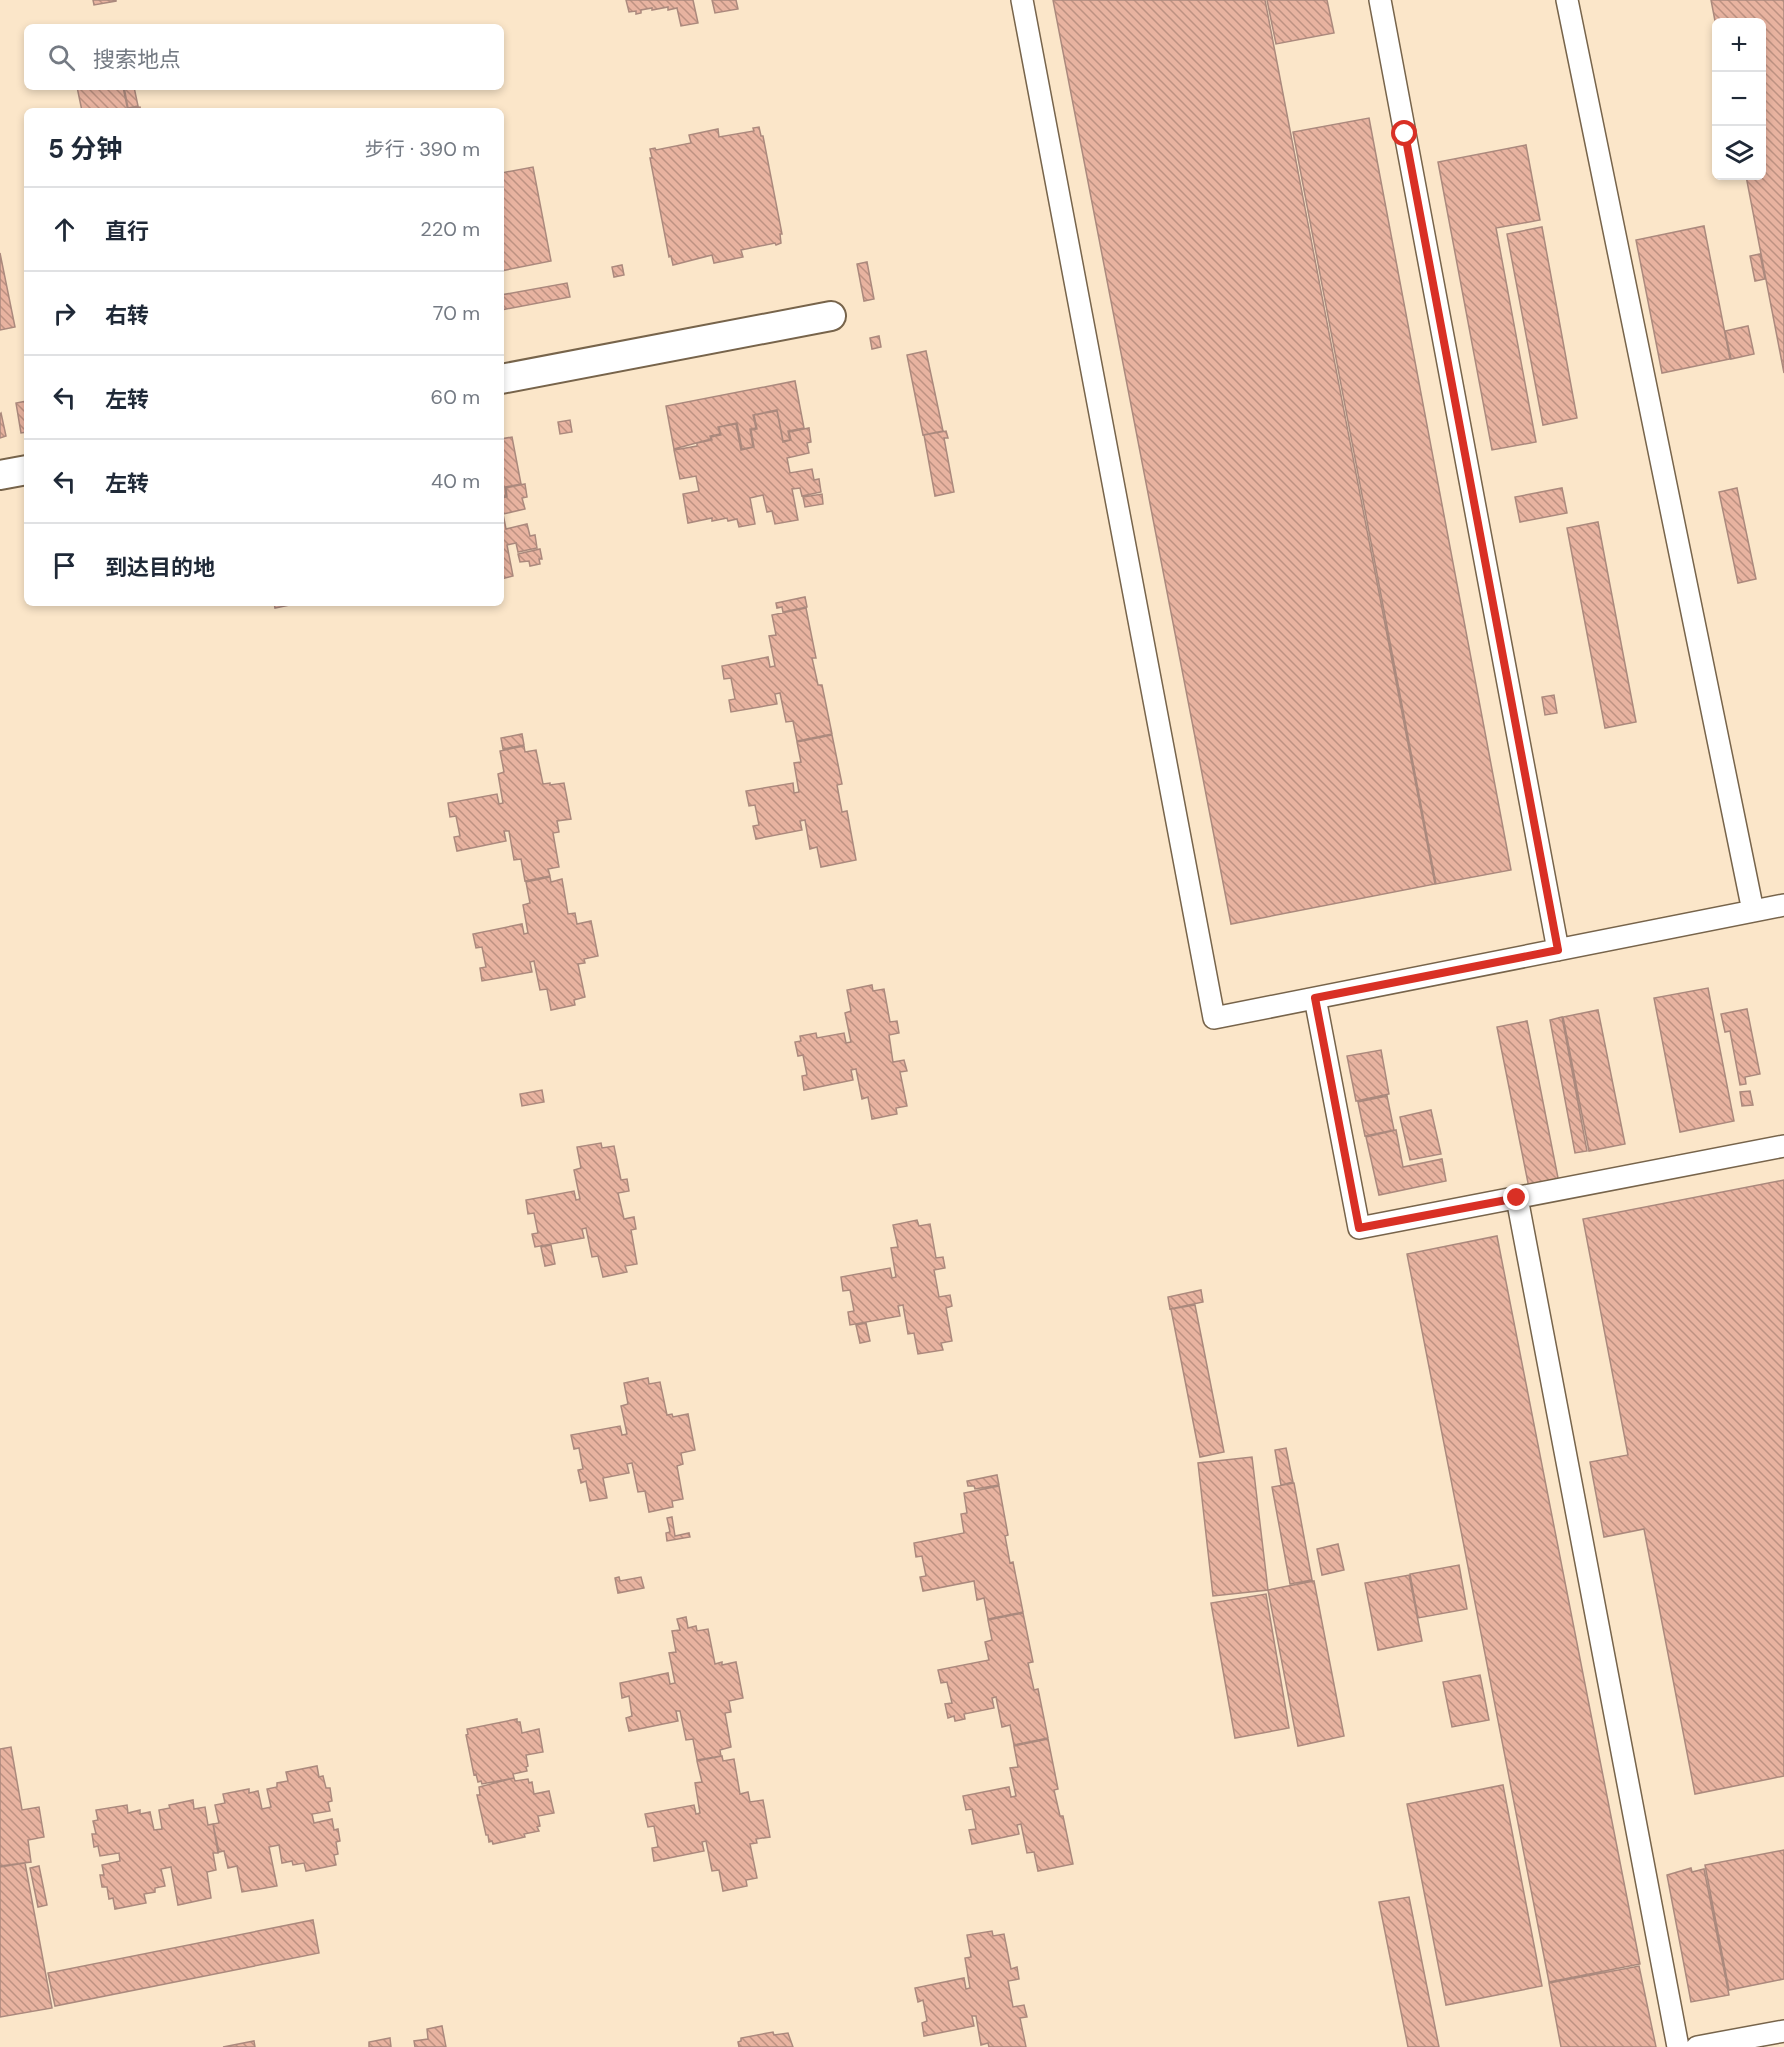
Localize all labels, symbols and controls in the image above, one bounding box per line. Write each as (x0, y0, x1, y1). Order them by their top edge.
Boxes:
map controls (1712, 18, 1766, 180)
button: + (1712, 18, 1766, 72)
search box (24, 24, 504, 90)
icon: search (45, 41, 78, 74)
text: 搜索地点 (93, 45, 181, 74)
button: − (1712, 72, 1766, 126)
route start (1391, 120, 1417, 146)
button: layers (1712, 126, 1766, 180)
text: 5 分钟 (48, 132, 122, 166)
text: 步行 · 390 m (365, 136, 480, 162)
icon: ahead (48, 213, 81, 246)
text: 220 m (420, 216, 480, 242)
text: 直行 (105, 217, 149, 246)
icon: right (48, 297, 81, 330)
text: 70 m (433, 300, 480, 326)
text: 右转 (105, 301, 149, 330)
icon: left (48, 381, 81, 414)
text: 60 m (431, 384, 480, 410)
text: 左转 (105, 385, 149, 414)
icon: left (48, 465, 81, 498)
text: 40 m (431, 468, 480, 494)
text: 左转 (105, 469, 149, 498)
icon: arrive (48, 549, 81, 582)
text: 到达目的地 (105, 553, 215, 582)
route end (1503, 1184, 1529, 1210)

